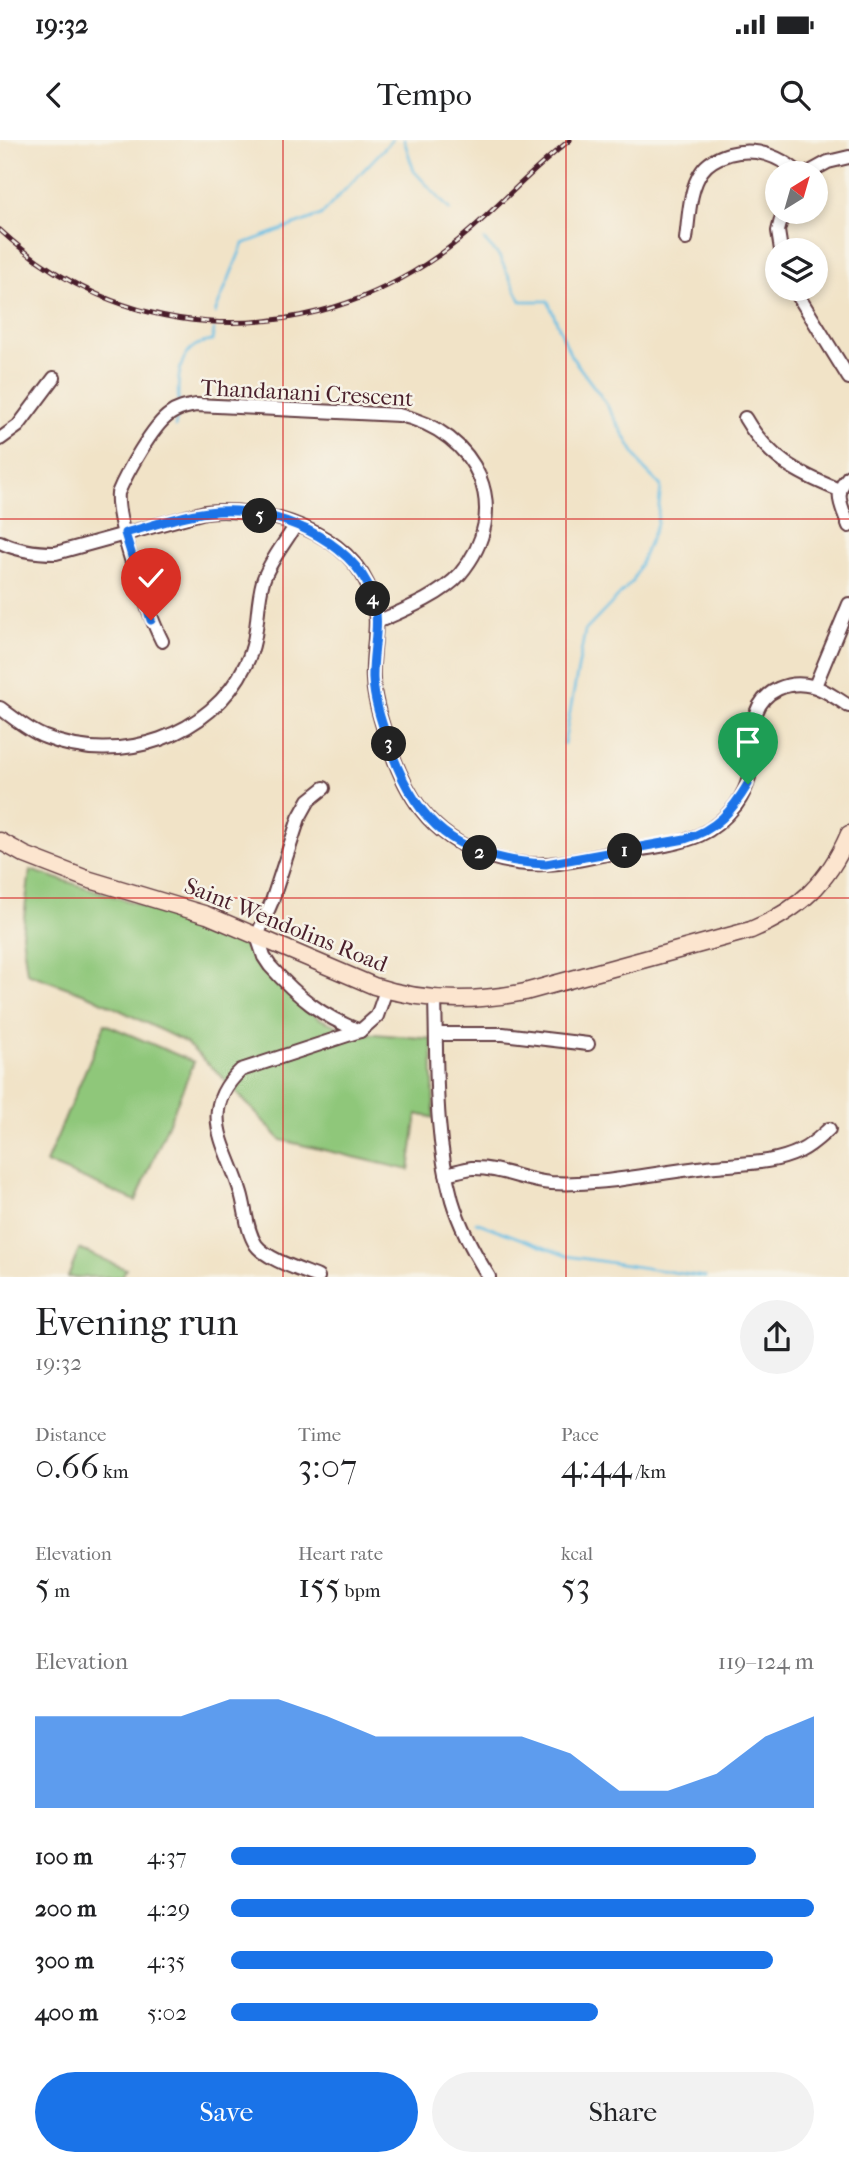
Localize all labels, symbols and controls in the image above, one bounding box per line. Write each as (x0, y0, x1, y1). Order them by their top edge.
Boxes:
text: 19:32 (35, 9, 88, 40)
icon: back (35, 76, 73, 114)
text: Tempo (377, 76, 472, 113)
icon: search (776, 76, 814, 114)
north arrow (765, 161, 828, 224)
map controls (765, 161, 828, 301)
button: layers (765, 238, 828, 301)
street label: Thandanani Crescent (200, 374, 414, 412)
pin: 5 (243, 498, 278, 534)
text: 5 (255, 504, 264, 526)
pin (121, 548, 181, 620)
icon: check (132, 559, 170, 597)
pin: 4 (356, 582, 390, 616)
text: 4 (367, 587, 378, 609)
pin (718, 712, 778, 784)
icon: arrive (729, 723, 767, 761)
pin: 3 (372, 726, 406, 762)
text: 3 (385, 732, 392, 754)
pin: 1 (608, 834, 642, 868)
pin: 2 (462, 836, 498, 870)
text: 1 (621, 839, 628, 861)
text: 2 (475, 841, 484, 863)
street label: Saint Wendolins Road (181, 872, 392, 978)
text: Evening run (35, 1300, 238, 1345)
button: share (740, 1300, 814, 1374)
text: 19:32 (35, 1349, 82, 1376)
text: Distance (35, 1424, 106, 1446)
text: Time (298, 1424, 341, 1446)
text: Pace (561, 1424, 599, 1446)
text: 0.66 (35, 1446, 99, 1487)
text: 3:07 (298, 1446, 357, 1487)
text: 4:44 (561, 1446, 632, 1487)
text: km (99, 1461, 129, 1483)
text: /km (632, 1461, 666, 1483)
text: Elevation (35, 1543, 112, 1565)
text: Heart rate (298, 1543, 383, 1565)
text: kcal (561, 1543, 593, 1565)
text: 5 (35, 1565, 50, 1606)
text: 155 (298, 1565, 340, 1606)
text: 53 (561, 1565, 590, 1606)
text: m (50, 1580, 70, 1602)
text: bpm (340, 1580, 380, 1602)
text: Elevation (35, 1648, 128, 1675)
text: 119–124 m (718, 1648, 814, 1675)
text: 100 m (35, 1843, 93, 1870)
text: 4:37 (147, 1843, 187, 1870)
text: 200 m (35, 1895, 96, 1922)
text: 4:29 (147, 1895, 190, 1922)
text: 300 m (35, 1947, 94, 1974)
text: 4:35 (147, 1947, 186, 1974)
text: 400 m (35, 1999, 98, 2026)
text: 5:02 (147, 1999, 187, 2026)
button: Save (35, 2072, 418, 2152)
button: Share (432, 2072, 814, 2152)

